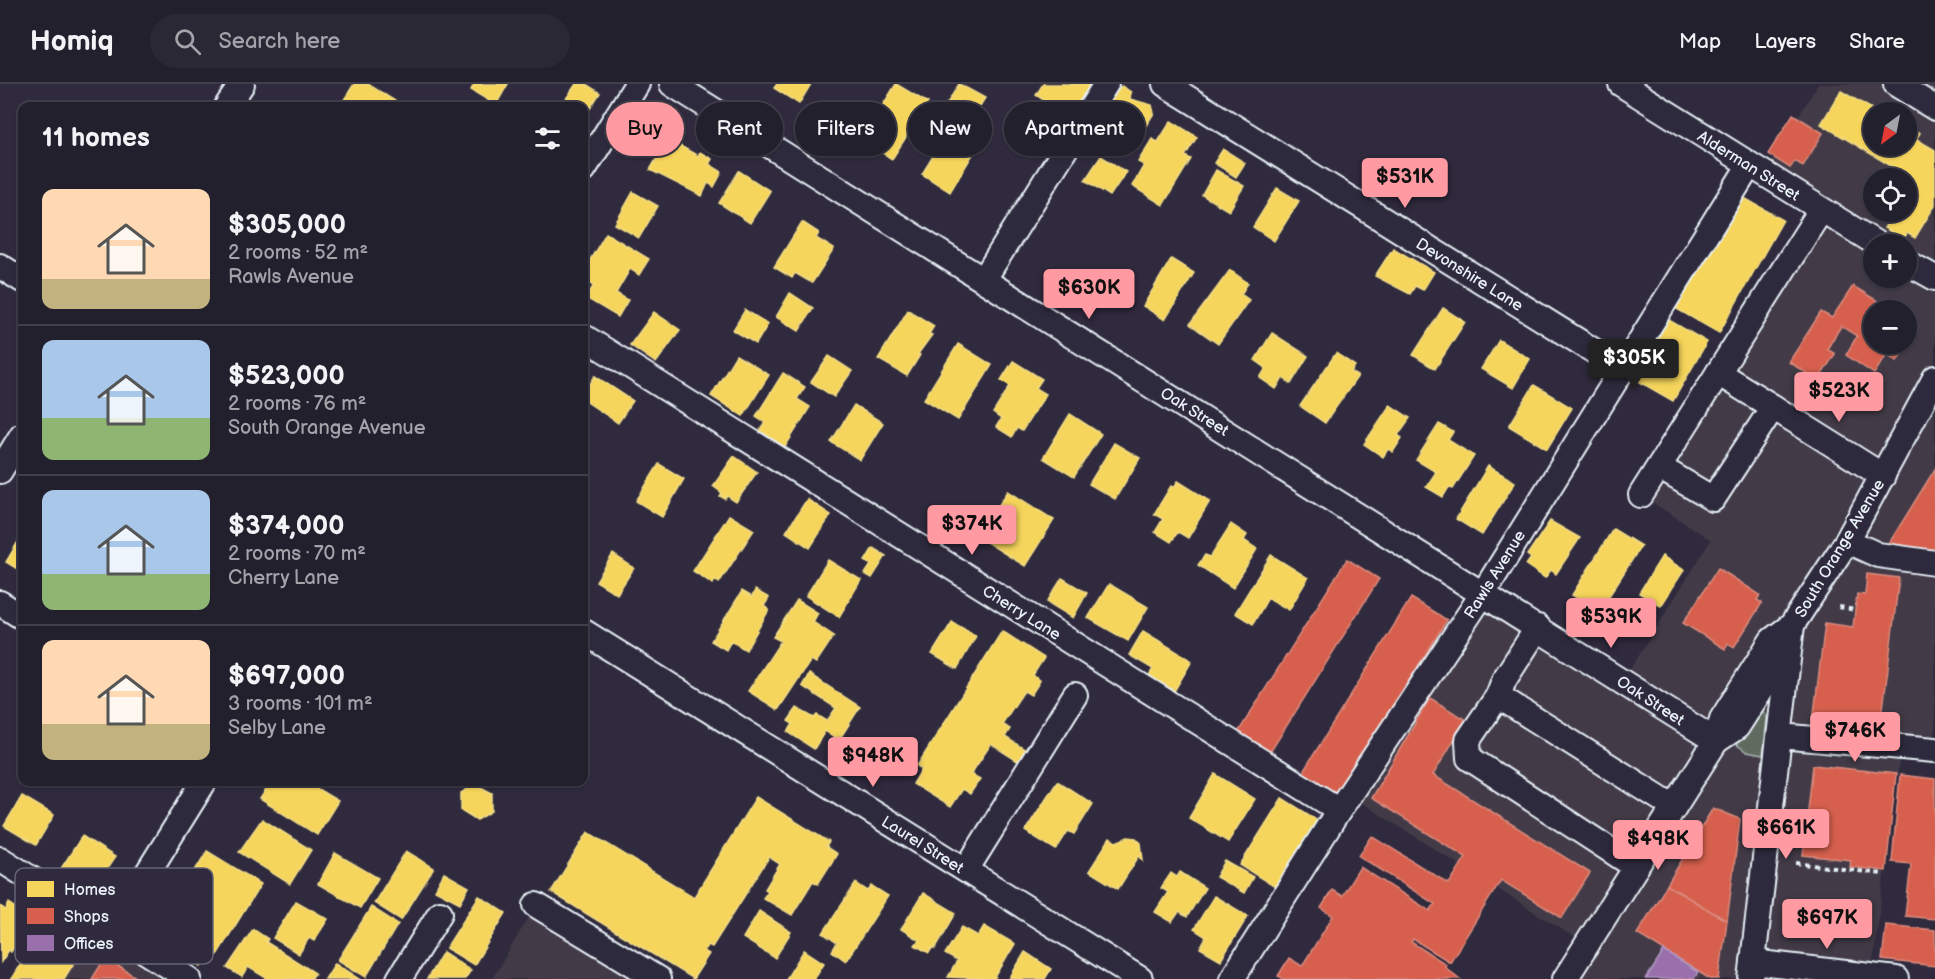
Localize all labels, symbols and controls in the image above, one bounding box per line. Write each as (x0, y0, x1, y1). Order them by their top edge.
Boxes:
search box (150, 14, 570, 68)
text: Homiq (30, 25, 114, 58)
icon: search (171, 25, 204, 58)
text: Search here (219, 28, 340, 55)
text: Map (1679, 29, 1721, 54)
text: Layers (1754, 29, 1816, 54)
text: Share (1849, 29, 1905, 54)
chip: Buy (606, 102, 684, 156)
chip: Rent (696, 102, 783, 156)
chip: Filters (795, 102, 896, 156)
chip: New (908, 102, 992, 156)
chip: Apartment (1004, 102, 1145, 156)
north arrow (1863, 102, 1917, 156)
map controls (1863, 102, 1917, 354)
icon: filters (531, 122, 564, 155)
text: 11 homes (42, 123, 150, 154)
street label: Alderman Street (1694, 127, 1803, 205)
pin: $531K (1363, 158, 1447, 209)
text: $531K (1376, 165, 1434, 189)
button: locate (1863, 168, 1917, 222)
text: $305,000 (228, 210, 346, 241)
icon: home (90, 213, 162, 285)
button: + (1863, 234, 1917, 288)
street label: Devonshire Lane (1412, 235, 1527, 316)
text: 2 rooms · 52 m² (228, 241, 368, 265)
text: Rawls Avenue (228, 265, 354, 289)
pin: $630K (1047, 269, 1131, 320)
text: $630K (1057, 276, 1121, 300)
button: − (1863, 300, 1917, 354)
pin: $305K (1592, 339, 1676, 390)
text: $305K (1603, 346, 1665, 370)
text: $523,000 (228, 361, 345, 392)
icon: home (90, 364, 162, 436)
pin: $523K (1797, 372, 1881, 423)
text: $523K (1808, 379, 1870, 403)
street label: Oak Street (1157, 384, 1232, 441)
text: 2 rooms · 76 m² (228, 392, 366, 416)
text: South Orange Avenue (228, 416, 426, 440)
street label: South Orange Avenue (1791, 476, 1889, 621)
pin: $374K (930, 505, 1014, 556)
text: $374,000 (228, 511, 344, 542)
text: $374K (941, 512, 1003, 536)
icon: home (90, 514, 162, 586)
street label: Rawls Avenue (1461, 527, 1530, 623)
text: 2 rooms · 70 m² (228, 542, 366, 566)
text: Cherry Lane (228, 566, 339, 590)
street label: Cherry Lane (978, 582, 1064, 645)
pin: $539K (1569, 598, 1653, 649)
text: $539K (1580, 605, 1642, 629)
text: $697,000 (228, 661, 345, 692)
icon: home (90, 664, 162, 736)
street label: Oak Street (1613, 672, 1688, 730)
text: 3 rooms · 101 m² (228, 692, 373, 716)
pin: $746K (1813, 712, 1897, 763)
text: Selby Lane (228, 716, 326, 740)
text: $746K (1824, 719, 1886, 743)
pin: $948K (831, 737, 915, 788)
text: $948K (842, 744, 904, 768)
pin: $661K (1744, 809, 1828, 860)
street label: Laurel Street (878, 813, 967, 878)
text: $661K (1756, 816, 1816, 840)
pin: $498K (1616, 820, 1700, 871)
text: $498K (1627, 827, 1689, 851)
legend (15, 868, 213, 964)
text: Homes (64, 881, 116, 900)
pin: $697K (1785, 899, 1869, 950)
text: $697K (1796, 906, 1858, 930)
text: Shops (64, 908, 109, 927)
text: Offices (64, 935, 114, 954)

